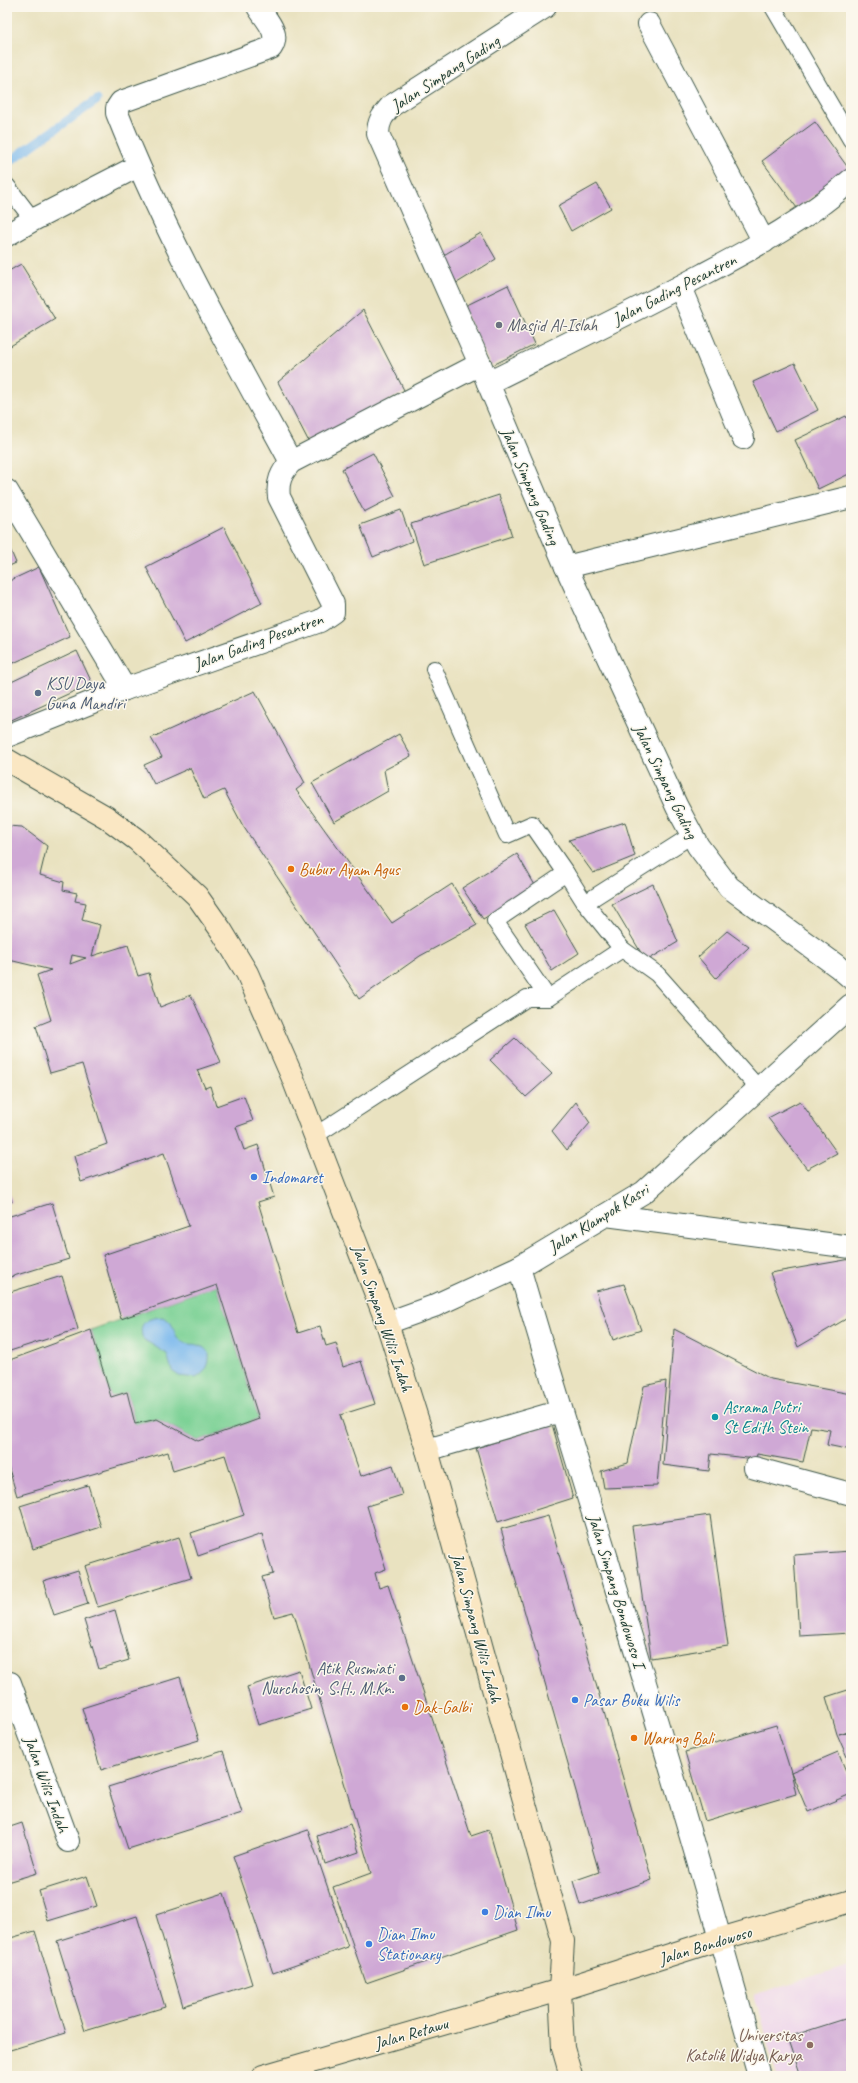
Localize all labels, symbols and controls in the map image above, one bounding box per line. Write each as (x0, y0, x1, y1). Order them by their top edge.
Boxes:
street label: Jalan Simpang Gading (386, 30, 504, 117)
street label: Jalan Gading Pesantren (608, 249, 741, 330)
place label: Masjid Al-Islah (507, 315, 598, 336)
marker: Masjid Al-Islah (494, 320, 504, 330)
street label: Jalan Simpang Gading (496, 424, 565, 549)
street label: Jalan Gading Pesantren (190, 608, 327, 675)
place label: KSU Daya Guna Mandiri (46, 673, 127, 714)
marker: KSU Daya Guna Mandiri (33, 688, 43, 698)
street label: Jalan Simpang Gading (628, 719, 703, 843)
place label: Bubur Ayam Agus (299, 859, 402, 880)
marker: Bubur Ayam Agus (286, 864, 296, 874)
place label: Indomaret (262, 1167, 325, 1188)
marker: Indomaret (249, 1172, 259, 1182)
street label: Jalan Klampok Kasri (543, 1178, 655, 1258)
street label: Jalan Simpang Wilis Indah (347, 1241, 418, 1396)
place label: Asrama Putri St Edith Stein (723, 1397, 809, 1438)
marker: Asrama Putri St Edith Stein (710, 1412, 720, 1422)
street label: Jalan Simpang Bondowoso I (583, 1511, 651, 1674)
street label: Jalan Simpang Wilis Indah (446, 1550, 507, 1707)
place label: Atik Rusmiati Nurchosin, S.H., M.Kn. (261, 1658, 396, 1699)
marker: Atik Rusmiati Nurchosin, S.H., M.Kn. (397, 1673, 407, 1683)
place label: Pasar Buku Wilis (583, 1690, 681, 1711)
marker: Pasar Buku Wilis (570, 1695, 580, 1705)
place label: Dak-Galbi (413, 1697, 473, 1718)
marker: Dak-Galbi (400, 1702, 410, 1712)
place label: Warung Bali (642, 1728, 716, 1749)
street label: Jalan Wilis Indah (19, 1732, 74, 1836)
marker: Warung Bali (629, 1733, 639, 1743)
place label: Dian Ilmu (493, 1902, 552, 1923)
marker: Dian Ilmu (480, 1907, 490, 1917)
street label: Jalan Bondowoso (655, 1921, 755, 1970)
place label: Dian Ilmu Stationary (377, 1924, 442, 1965)
marker: Dian Ilmu Stationary (364, 1939, 374, 1949)
street label: Jalan Retawu (371, 2012, 452, 2054)
place label: Universitas Katolik Widya Karya (685, 2025, 804, 2066)
marker: Universitas Katolik Widya Karya (805, 2040, 815, 2050)

